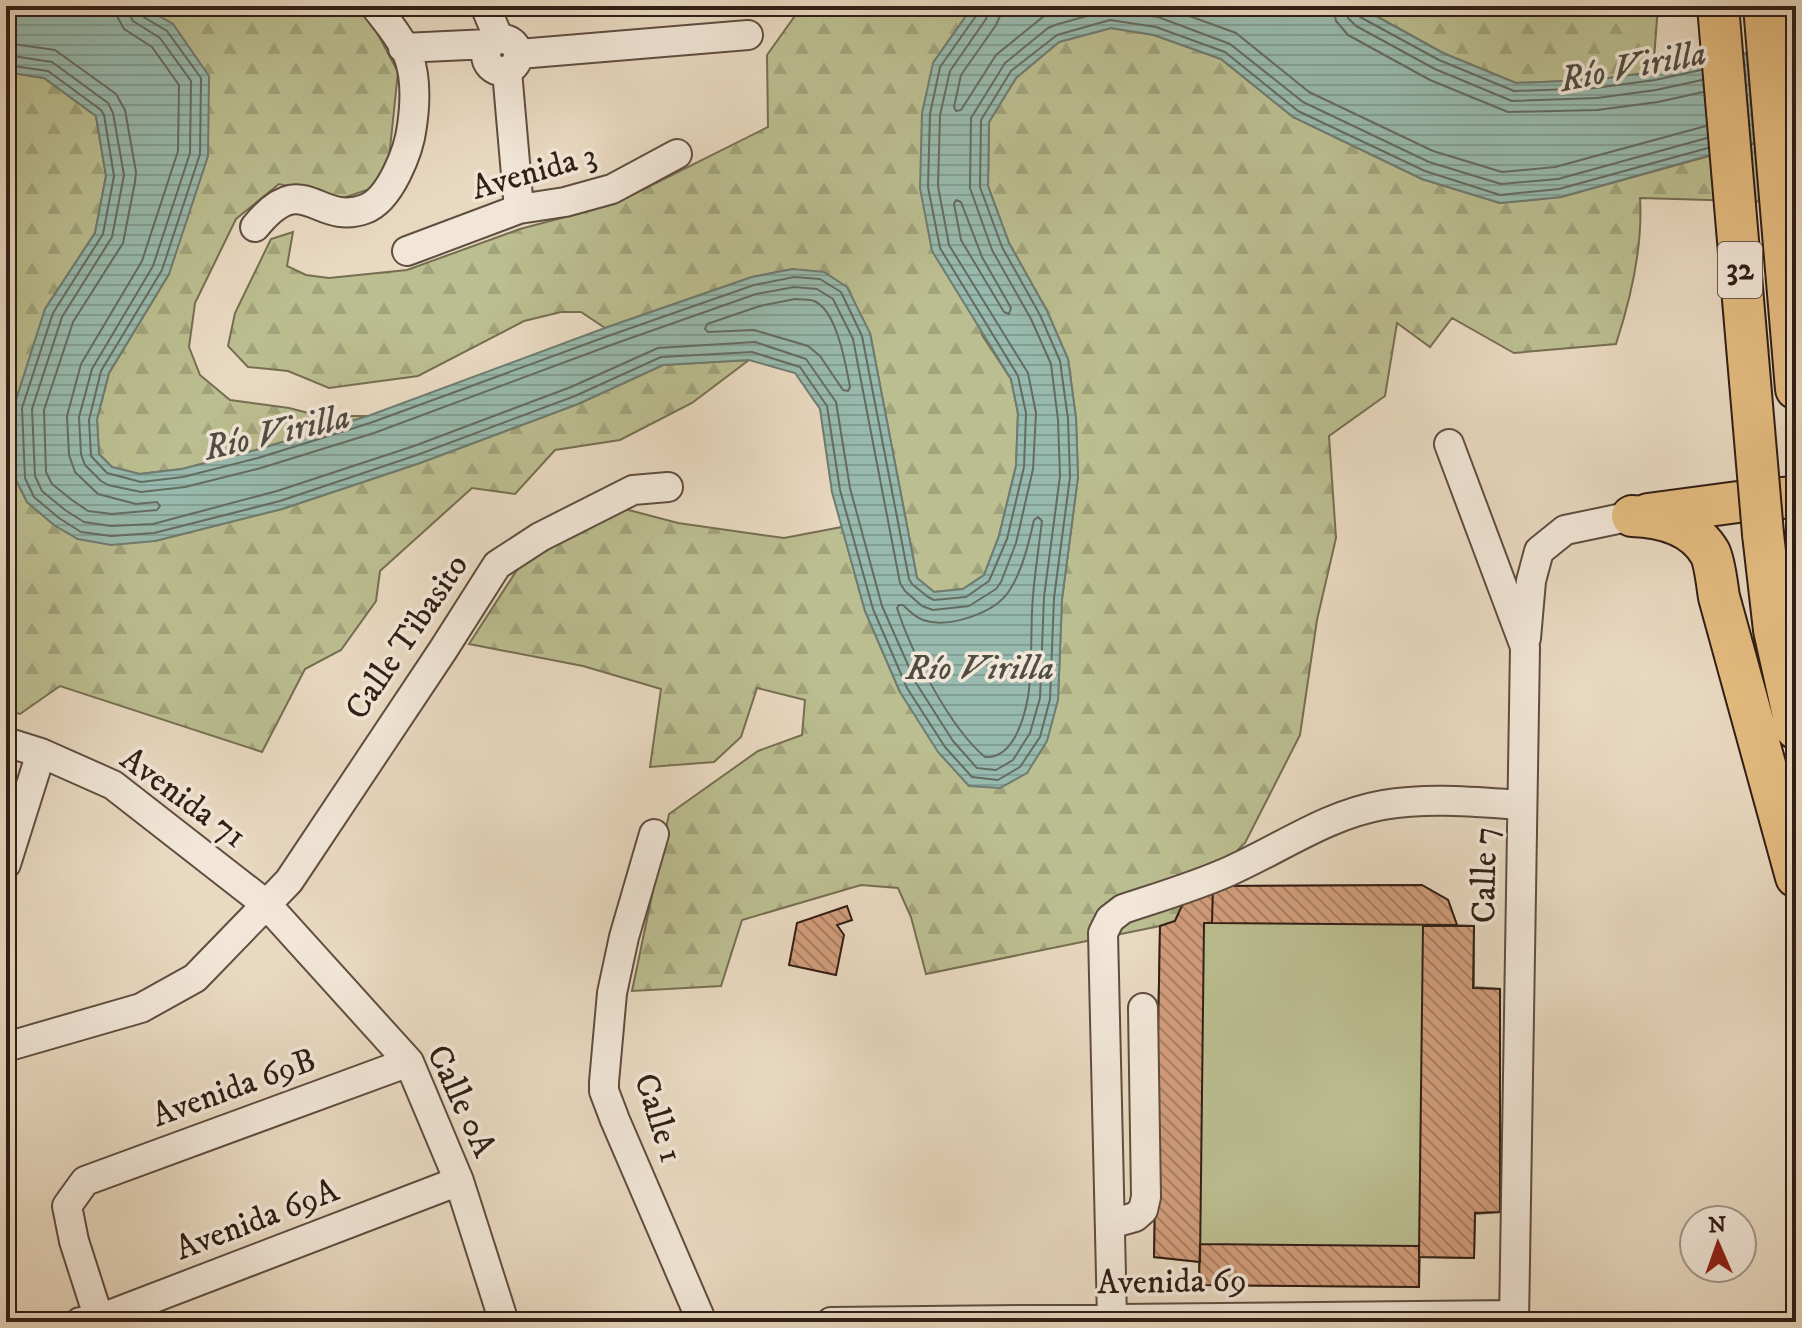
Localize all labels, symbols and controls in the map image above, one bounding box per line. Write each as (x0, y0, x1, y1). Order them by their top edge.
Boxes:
water label: Río Virilla (1555, 31, 1710, 103)
street label: Avenida 3 (467, 134, 601, 210)
road number: 32 (1718, 242, 1762, 298)
water label: Río Virilla (199, 394, 354, 472)
street label: Calle Tibasito (336, 546, 478, 728)
water label: Río Virilla (905, 646, 1054, 691)
street label: Avenida 71 (112, 738, 254, 858)
street label: Calle 7 (1463, 826, 1507, 924)
street label: Calle 0A (417, 1038, 505, 1164)
street label: Avenida 69B (146, 1039, 322, 1137)
street label: Calle 1 (624, 1068, 692, 1168)
street label: Avenida 69A (169, 1170, 345, 1270)
north arrow (1678, 1204, 1758, 1284)
text: N (1708, 1212, 1727, 1239)
street label: Avenida 69 (1097, 1260, 1247, 1304)

